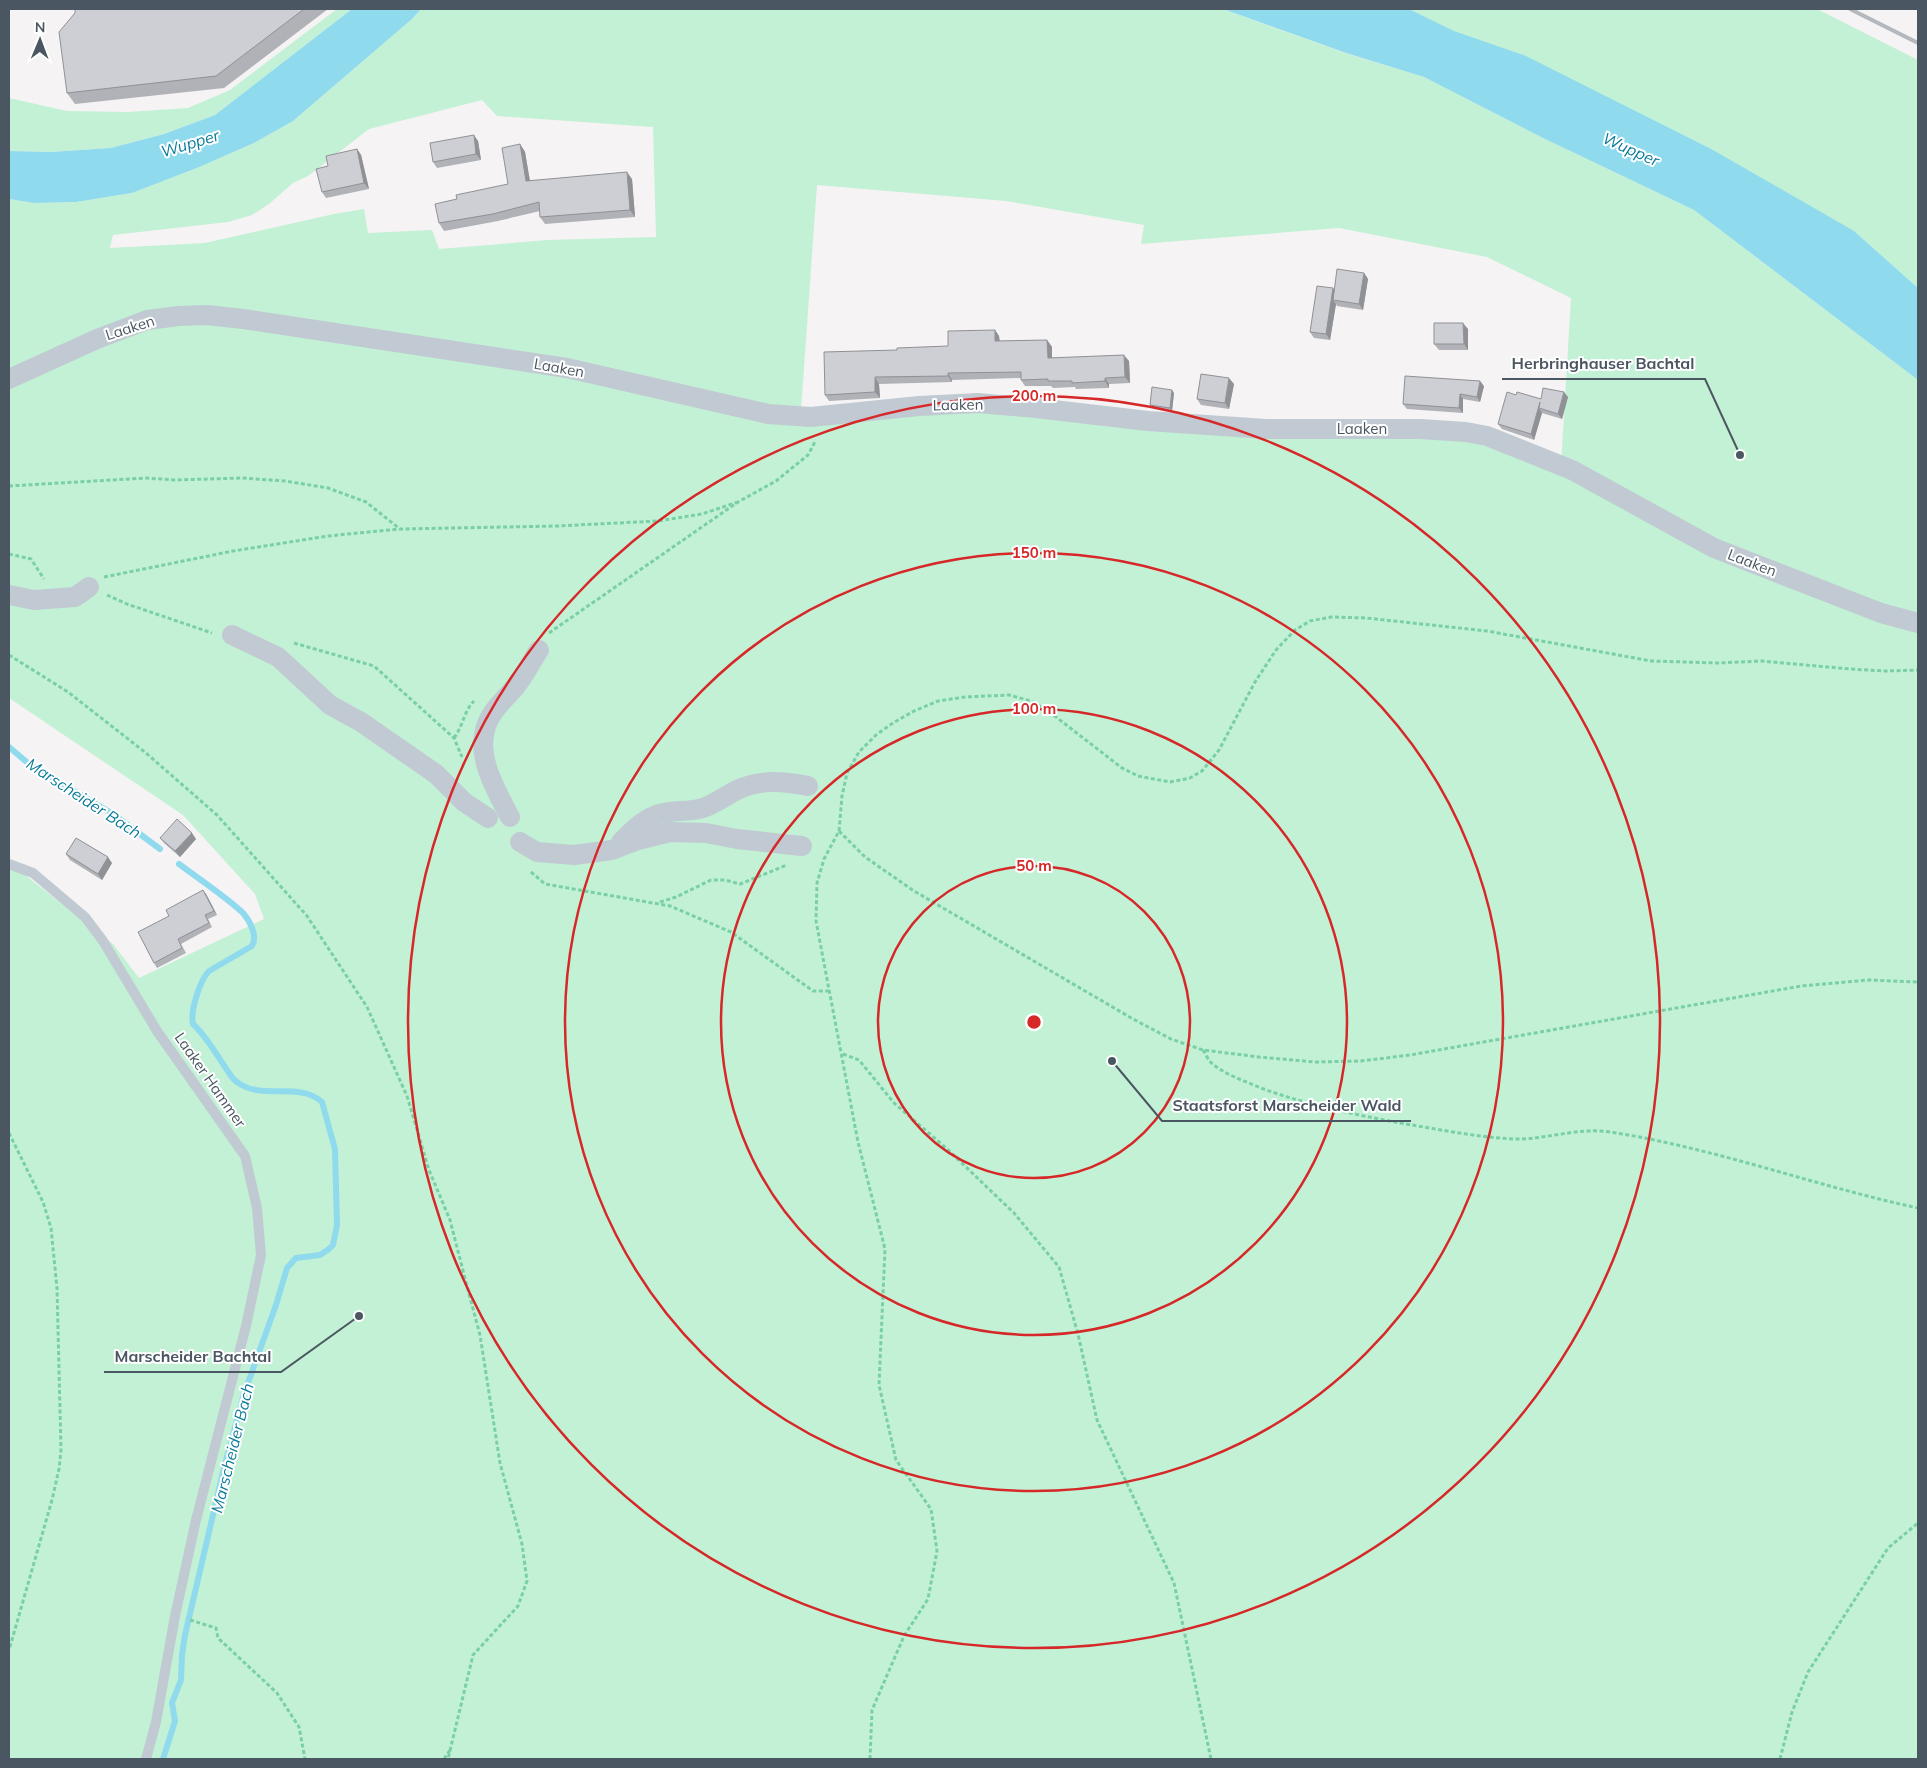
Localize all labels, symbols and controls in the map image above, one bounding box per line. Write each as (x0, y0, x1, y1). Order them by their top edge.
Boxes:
north arrow (15, 15, 65, 65)
text: N (35, 18, 46, 36)
water label: Wupper (158, 124, 223, 161)
water label: Wupper (1600, 128, 1664, 171)
street label: Laaken (103, 311, 157, 344)
callout: Herbringhauser Bachtal (1502, 348, 1705, 379)
text: Herbringhauser Bachtal (1512, 353, 1694, 373)
street label: Laaken (532, 354, 586, 381)
text: 200 m (1012, 386, 1056, 405)
street label: Laaken (932, 395, 983, 414)
street label: Laaken (1337, 419, 1387, 438)
text: 150 m (1012, 543, 1056, 562)
street label: Laaken (1725, 545, 1779, 580)
text: 100 m (1012, 699, 1056, 718)
water label: Marscheider Bach (23, 753, 145, 843)
text: 50 m (1016, 856, 1052, 875)
centre of rings (1025, 1013, 1043, 1031)
street label: Laaker Hammer (171, 1029, 251, 1131)
callout: Staatsforst Marscheider Wald (1162, 1090, 1411, 1121)
text: Staatsforst Marscheider Wald (1172, 1095, 1402, 1115)
callout: Marscheider Bachtal (104, 1341, 281, 1372)
text: Marscheider Bachtal (115, 1346, 271, 1366)
water label: Marscheider Bach (206, 1381, 258, 1515)

